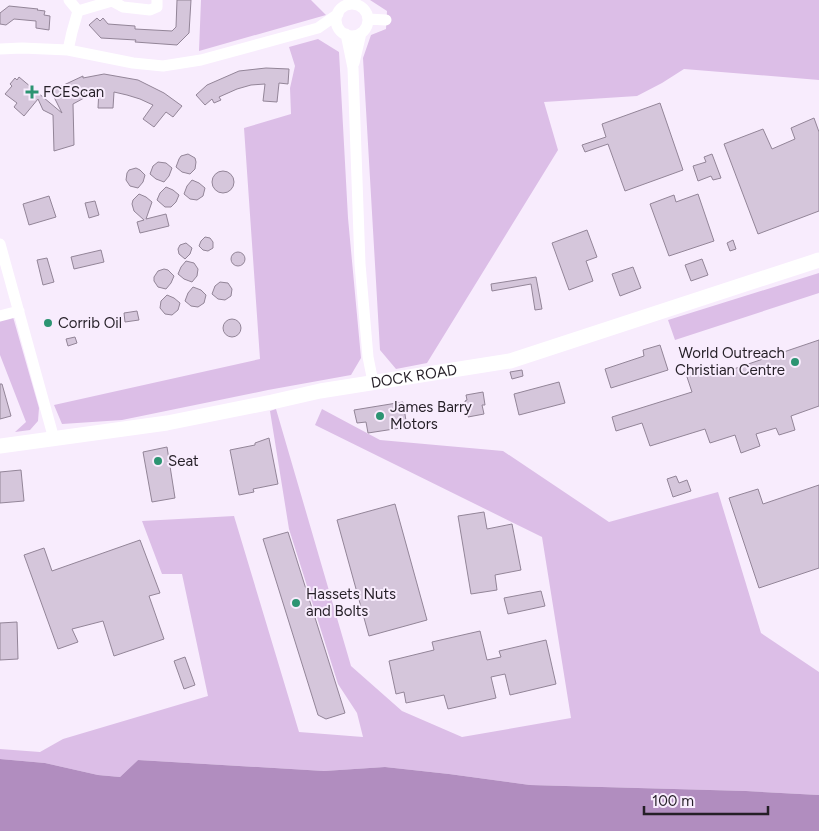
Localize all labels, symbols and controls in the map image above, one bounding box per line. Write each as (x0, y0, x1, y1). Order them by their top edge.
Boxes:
place label: FCEScan (43, 83, 104, 101)
marker: FCEScan (25, 85, 39, 99)
place label: Corrib Oil (58, 314, 122, 332)
marker: Corrib Oil (42, 317, 54, 329)
place label: World Outreach Christian Centre (675, 344, 785, 379)
marker: World Outreach Christian Centre (789, 356, 801, 368)
street label: DOCK ROAD (369, 360, 458, 392)
place label: James Barry Motors (390, 398, 472, 433)
marker: James Barry Motors (374, 410, 386, 422)
place label: Seat (168, 452, 199, 470)
marker: Seat (152, 455, 164, 467)
place label: Hassets Nuts and Bolts (306, 585, 396, 620)
marker: Hassets Nuts and Bolts (290, 597, 302, 609)
scale bar (644, 784, 768, 816)
text: 100 m (652, 792, 694, 810)

